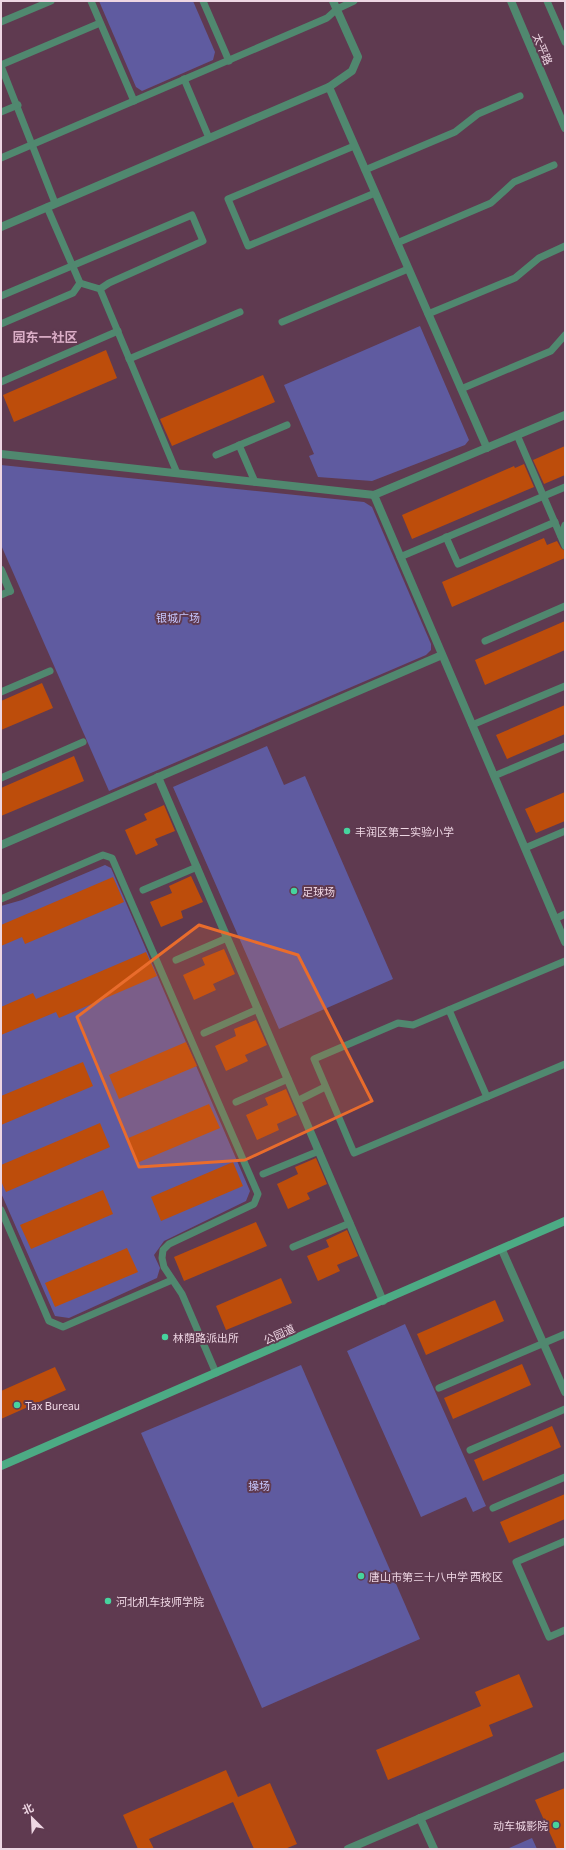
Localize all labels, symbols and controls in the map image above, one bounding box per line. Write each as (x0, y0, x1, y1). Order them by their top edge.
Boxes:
street label: 太平路 (531, 31, 555, 67)
district label: 园东一社区 (12, 329, 78, 345)
park label: 银城广场 (156, 611, 200, 624)
place label: 丰润区第二实验小学 (355, 825, 454, 838)
marker: 丰润区第二实验小学 (342, 826, 352, 836)
place label: 足球场 (302, 885, 335, 898)
marker: 足球场 (289, 886, 299, 896)
street label: 公园道 (261, 1321, 297, 1347)
place label: 林荫路派出所 (173, 1331, 239, 1344)
marker: 林荫路派出所 (160, 1332, 170, 1342)
place label: Tax Bureau (25, 1399, 80, 1412)
marker: Tax Bureau (12, 1400, 22, 1410)
park label: 操场 (248, 1479, 270, 1492)
place label: 唐山市第三十八中学 西校区 (369, 1570, 503, 1583)
marker: 唐山市第三十八中学 西校区 (356, 1571, 366, 1581)
place label: 河北机车技师学院 (116, 1595, 204, 1608)
marker: 河北机车技师学院 (103, 1596, 113, 1606)
north arrow (12, 1798, 52, 1838)
text: 北 (20, 1800, 35, 1817)
place label: 动车城影院 (493, 1819, 548, 1832)
marker: 动车城影院 (551, 1820, 561, 1830)

